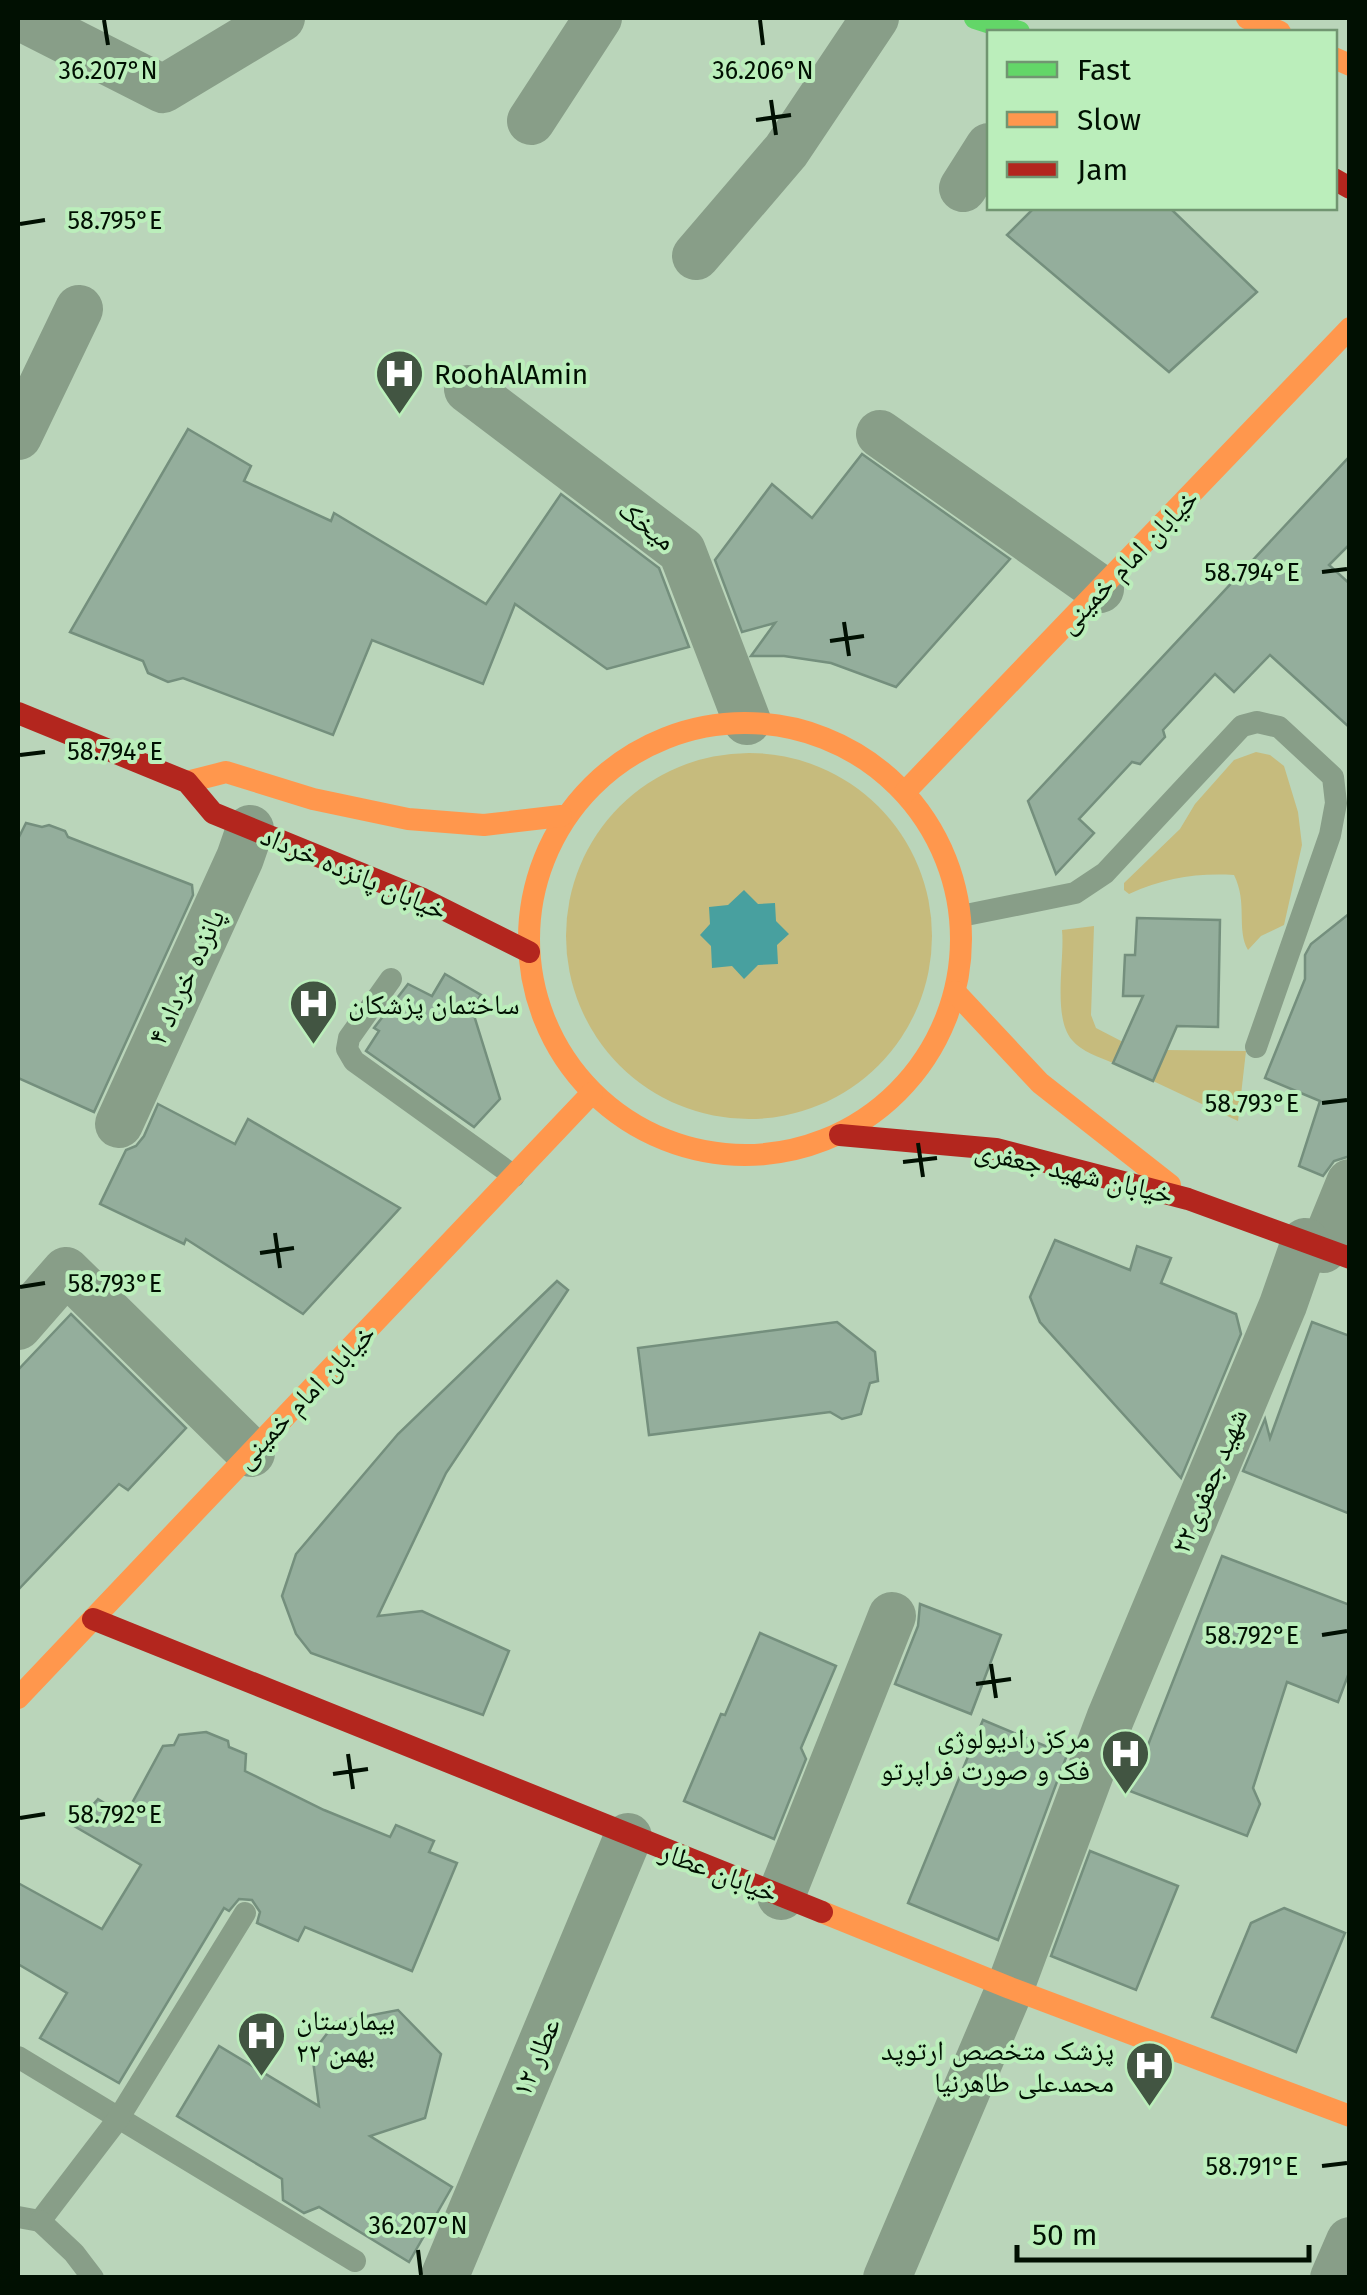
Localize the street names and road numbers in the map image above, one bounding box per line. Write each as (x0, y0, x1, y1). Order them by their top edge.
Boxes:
street label: خیابان امام خمینی (1051, 482, 1207, 641)
street label: میخک (612, 493, 682, 557)
street label: خیابان پانزده خرداد (256, 819, 452, 927)
street label: پانزده خرداد ۴ (140, 904, 232, 1050)
street label: خیابان شهید جعفری (972, 1133, 1176, 1211)
street label: خیابان امام خمینی (228, 1317, 384, 1476)
street label: شهید جعفری۲۲ (1164, 1404, 1254, 1558)
street label: خیابان عطار (655, 1834, 782, 1909)
street label: عطار ۱۲ (505, 2013, 567, 2101)

